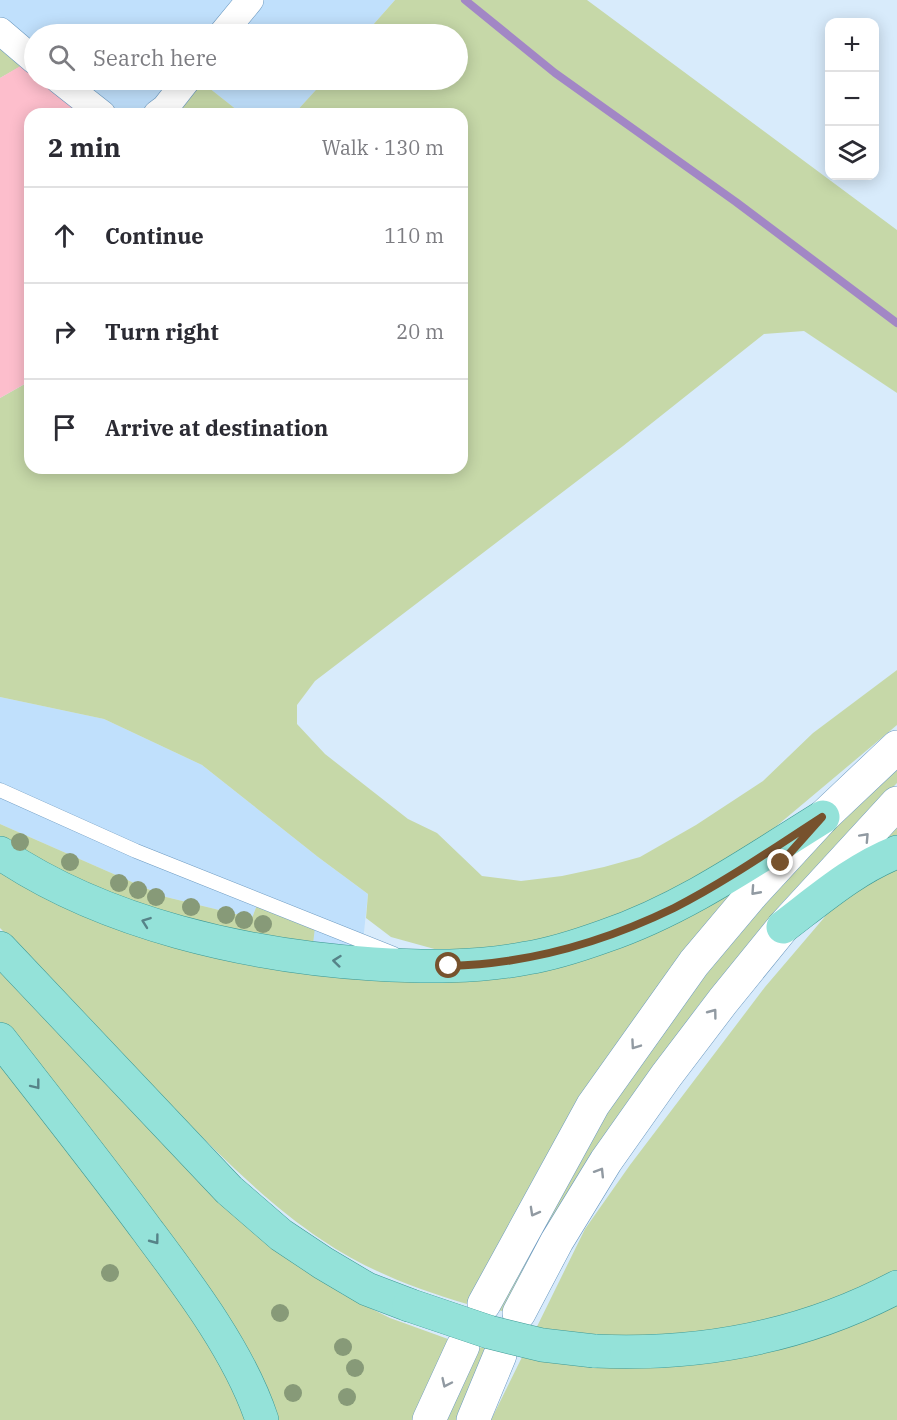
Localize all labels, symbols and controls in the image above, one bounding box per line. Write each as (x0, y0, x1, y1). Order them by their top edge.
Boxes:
map controls (825, 18, 879, 180)
button: + (825, 18, 879, 72)
search box (24, 24, 468, 90)
icon: search (45, 41, 78, 74)
text: Search here (93, 43, 217, 72)
button: − (825, 72, 879, 126)
button: layers (825, 126, 879, 180)
text: 2 min (48, 130, 121, 164)
text: Walk · 130 m (322, 134, 444, 161)
icon: ahead (48, 219, 81, 252)
text: Continue (105, 221, 204, 250)
text: 110 m (384, 222, 444, 249)
icon: right (48, 315, 81, 348)
text: Turn right (105, 317, 219, 346)
text: 20 m (396, 318, 444, 345)
icon: arrive (48, 411, 81, 444)
text: Arrive at destination (105, 413, 328, 442)
one-way arrow (858, 833, 869, 844)
route end (767, 849, 793, 875)
one-way arrow (751, 884, 762, 895)
one-way arrow (141, 917, 152, 930)
route start (435, 952, 461, 978)
one-way arrow (332, 955, 342, 968)
one-way arrow (706, 1009, 717, 1020)
one-way arrow (631, 1038, 642, 1049)
one-way arrow (28, 1078, 39, 1089)
one-way arrow (593, 1167, 604, 1178)
one-way arrow (530, 1206, 541, 1216)
one-way arrow (147, 1233, 158, 1244)
one-way arrow (442, 1377, 454, 1388)

